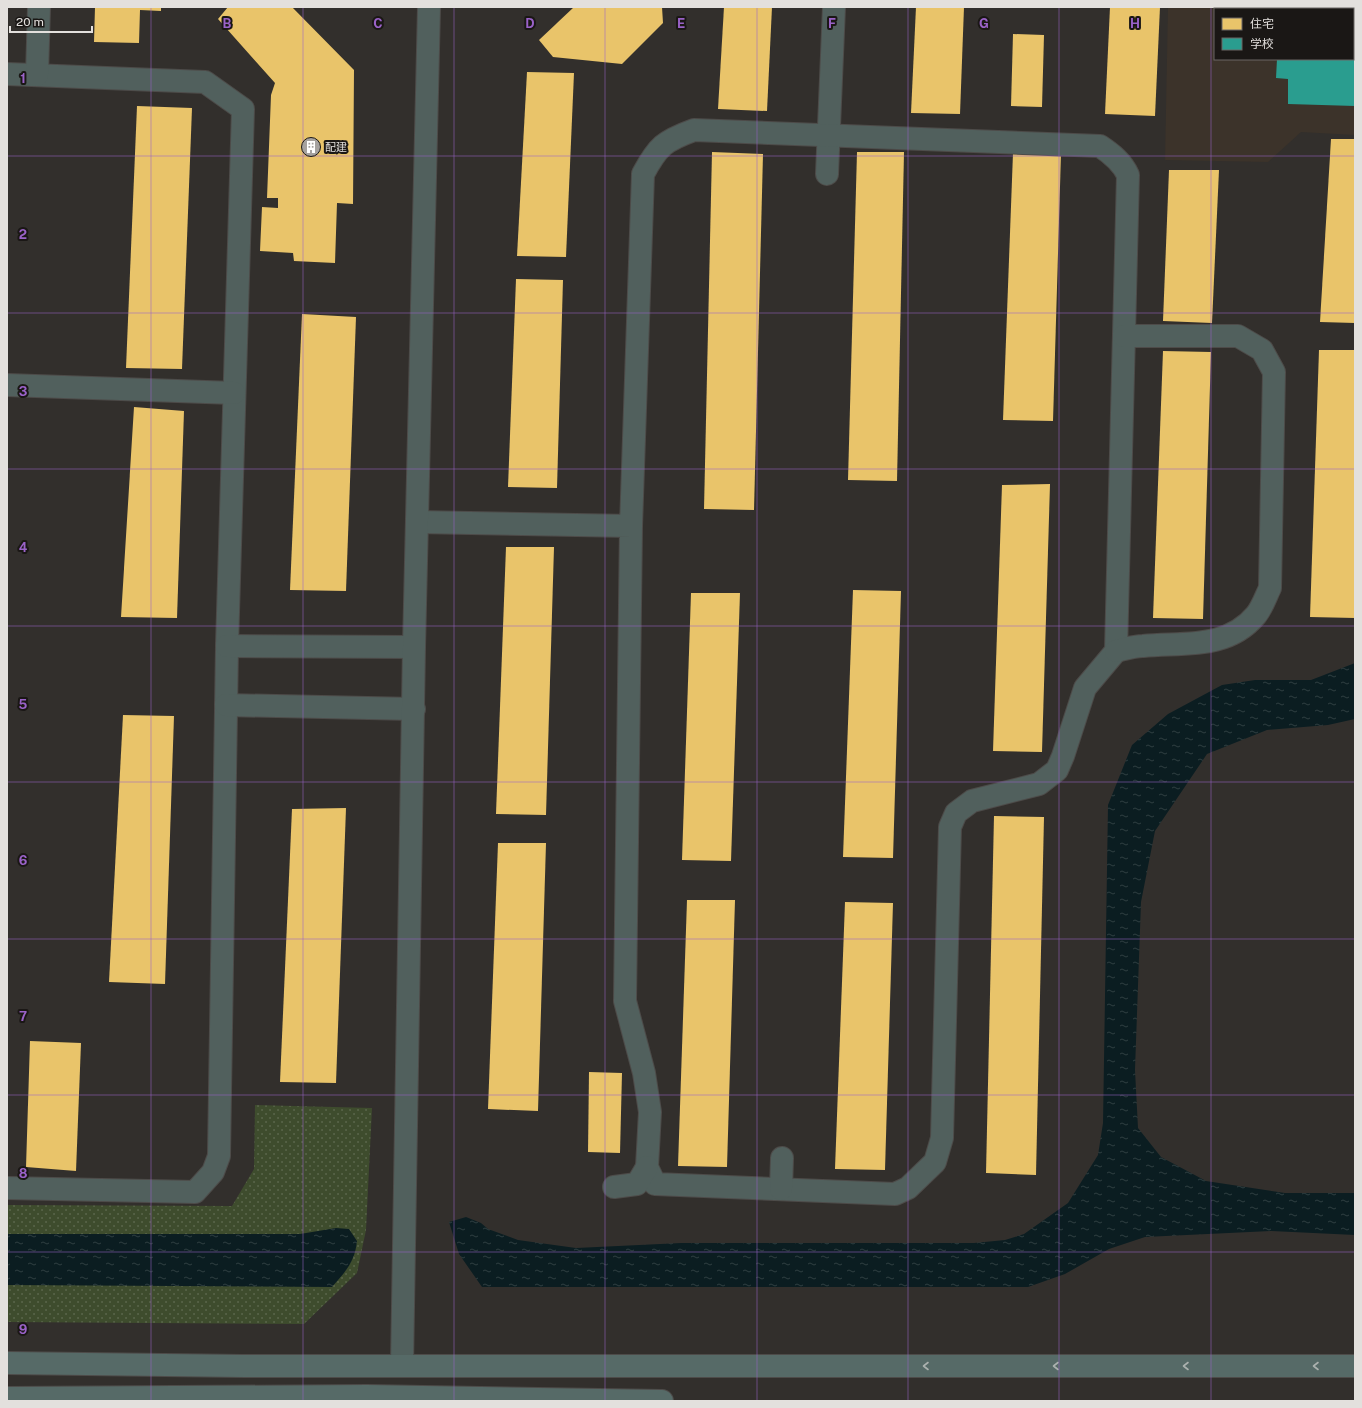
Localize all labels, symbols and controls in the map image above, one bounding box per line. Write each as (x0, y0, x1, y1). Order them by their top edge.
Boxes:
scale bar (10, 8, 92, 34)
legend (1214, 8, 1354, 60)
text: 20 m (16, 15, 44, 29)
text: B (223, 16, 232, 31)
text: C (373, 16, 383, 31)
text: D (525, 16, 535, 31)
text: E (677, 16, 685, 31)
text: F (828, 16, 836, 31)
text: G (979, 16, 989, 31)
text: H (1130, 16, 1140, 31)
text: 住宅 (1250, 17, 1274, 31)
text: 学校 (1250, 37, 1274, 51)
text: 1 (20, 71, 26, 86)
building icon: 配建 (300, 136, 322, 158)
place label: 配建 (325, 141, 347, 153)
text: 2 (19, 227, 27, 242)
text: 3 (19, 384, 28, 399)
text: 4 (19, 540, 28, 555)
text: 5 (19, 697, 28, 712)
text: 6 (19, 853, 28, 868)
text: 7 (19, 1009, 27, 1024)
text: 8 (19, 1166, 28, 1181)
text: 9 (19, 1322, 27, 1337)
one-way arrow (923, 1362, 929, 1370)
one-way arrow (1053, 1362, 1059, 1370)
one-way arrow (1183, 1362, 1189, 1370)
one-way arrow (1313, 1362, 1319, 1370)

